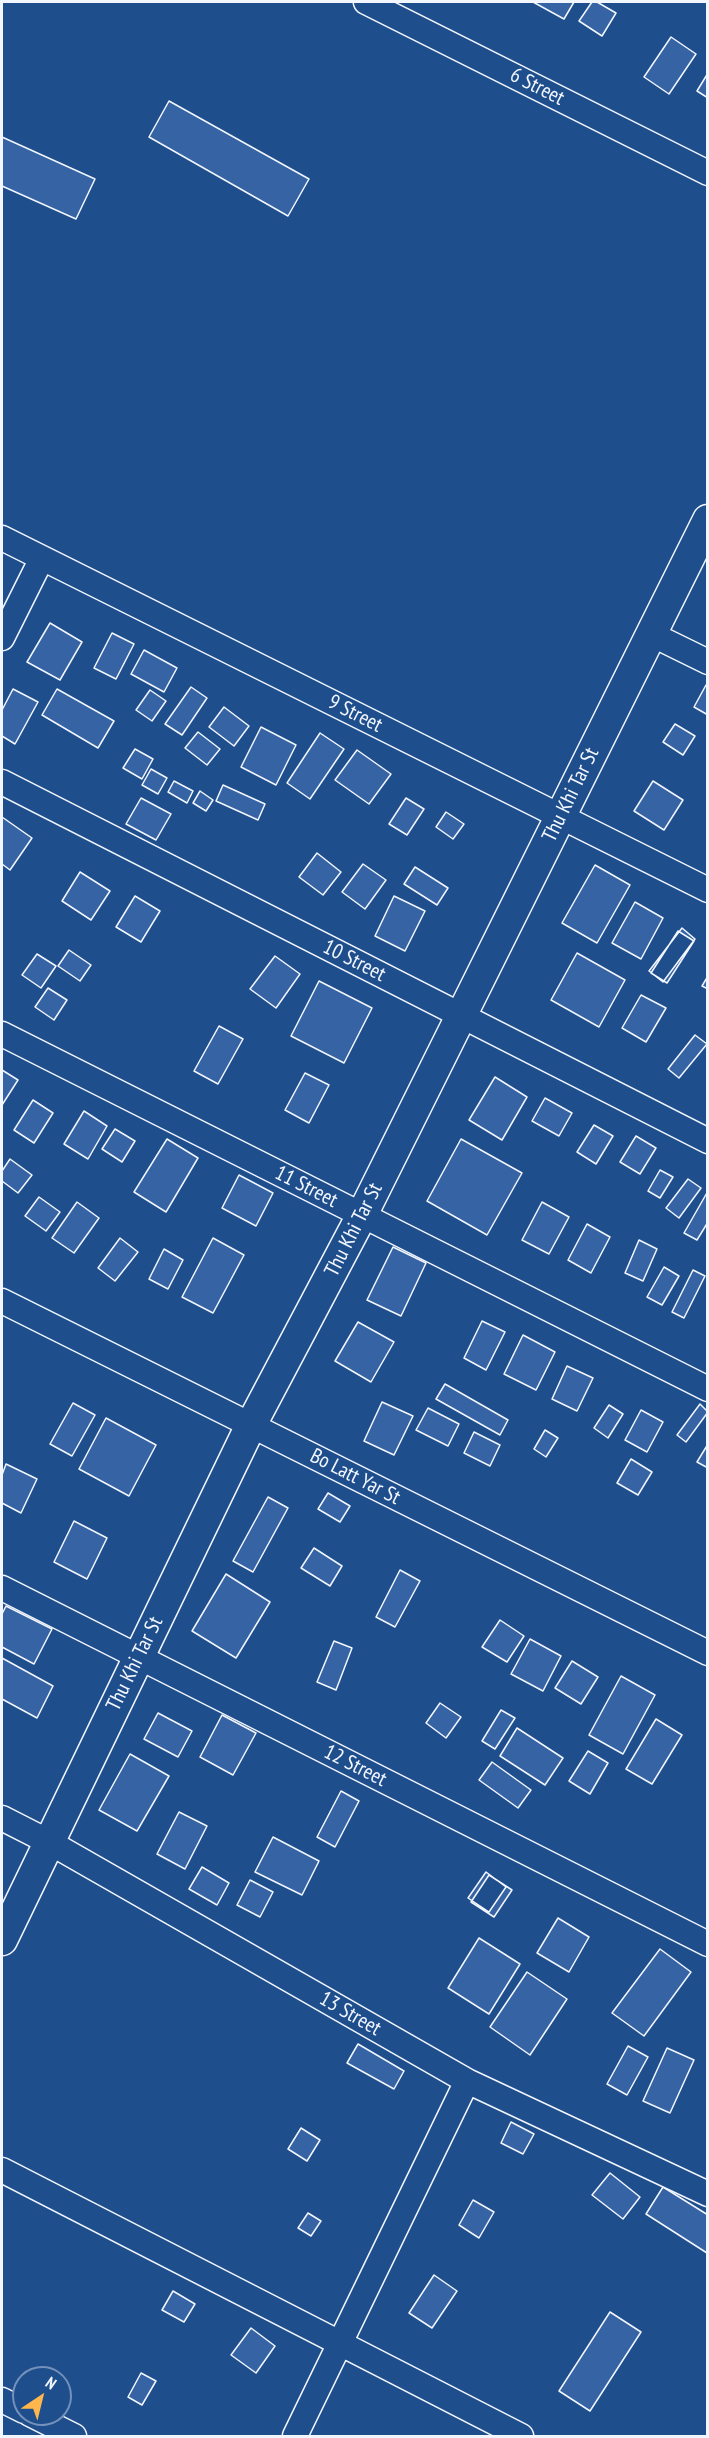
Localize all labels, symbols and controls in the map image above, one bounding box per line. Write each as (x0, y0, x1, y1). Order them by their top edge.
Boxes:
street label: 6 Street (506, 63, 568, 111)
street label: 9 Street (324, 690, 386, 738)
street label: Thu Khi Tar St (537, 744, 605, 846)
street label: 10 Street (319, 935, 389, 987)
street label: 11 Street (271, 1161, 341, 1213)
street label: Thu Khi Tar St (320, 1179, 388, 1281)
street label: Bo Latt Yar St (306, 1444, 404, 1510)
street label: Thu Khi Tar St (101, 1613, 169, 1715)
street label: 12 Street (320, 1740, 390, 1792)
street label: 13 Street (315, 1986, 385, 2042)
north arrow (12, 2366, 72, 2426)
text: N (42, 2372, 60, 2394)

